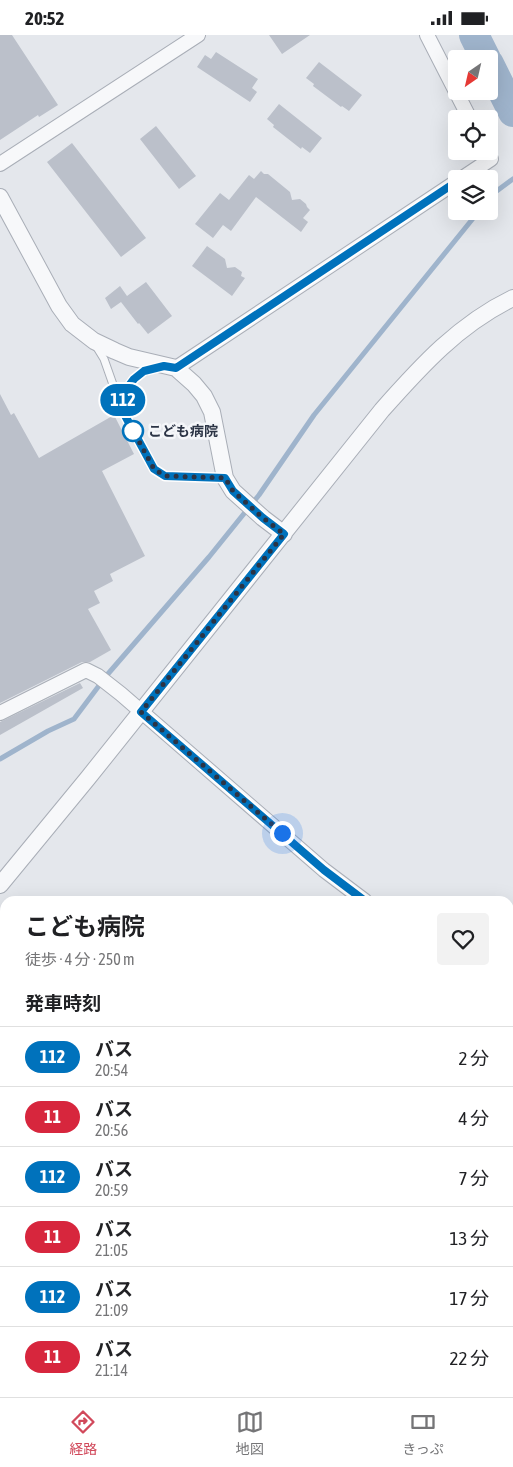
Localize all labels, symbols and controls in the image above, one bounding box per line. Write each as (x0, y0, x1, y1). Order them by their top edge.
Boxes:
text: 20:52 (25, 7, 64, 29)
north arrow (448, 50, 498, 100)
map controls (448, 50, 498, 220)
button: locate (448, 110, 498, 160)
button: layers (448, 170, 498, 220)
line badge: 112 (94, 384, 152, 416)
text: 112 (110, 389, 136, 410)
marker: こども病院 (122, 420, 144, 442)
place label: こども病院 (148, 423, 218, 439)
your location (270, 821, 295, 846)
text: こども病院 (25, 913, 145, 940)
button: heart (437, 913, 489, 965)
text: 徒歩 · 4 分 · 250 m (25, 950, 135, 968)
text: 発車時刻 (25, 992, 101, 1014)
text: バス (95, 1038, 133, 1060)
text: 112 (40, 1046, 65, 1067)
text: 2 分 (458, 1047, 489, 1069)
text: 20:54 (95, 1061, 128, 1079)
text: バス (95, 1098, 133, 1120)
text: 11 (44, 1106, 61, 1127)
text: 4 分 (458, 1107, 489, 1129)
text: 20:56 (95, 1121, 128, 1139)
text: バス (95, 1158, 133, 1180)
text: 112 (40, 1166, 65, 1187)
text: 7 分 (458, 1167, 489, 1189)
text: 20:59 (95, 1181, 128, 1199)
text: バス (95, 1218, 133, 1240)
text: 11 (44, 1226, 61, 1247)
text: 13 分 (450, 1227, 489, 1249)
text: 21:05 (95, 1241, 128, 1259)
text: バス (95, 1278, 133, 1300)
text: 112 (40, 1286, 65, 1307)
text: 17 分 (450, 1287, 489, 1309)
text: 21:09 (95, 1301, 128, 1319)
text: バス (95, 1338, 133, 1360)
text: 11 (44, 1346, 61, 1367)
text: 22 分 (450, 1347, 489, 1369)
text: 21:14 (95, 1361, 128, 1379)
tab: 経路 (69, 1408, 97, 1458)
tab: 地図 (236, 1408, 264, 1458)
tab: きっぷ (402, 1408, 444, 1458)

